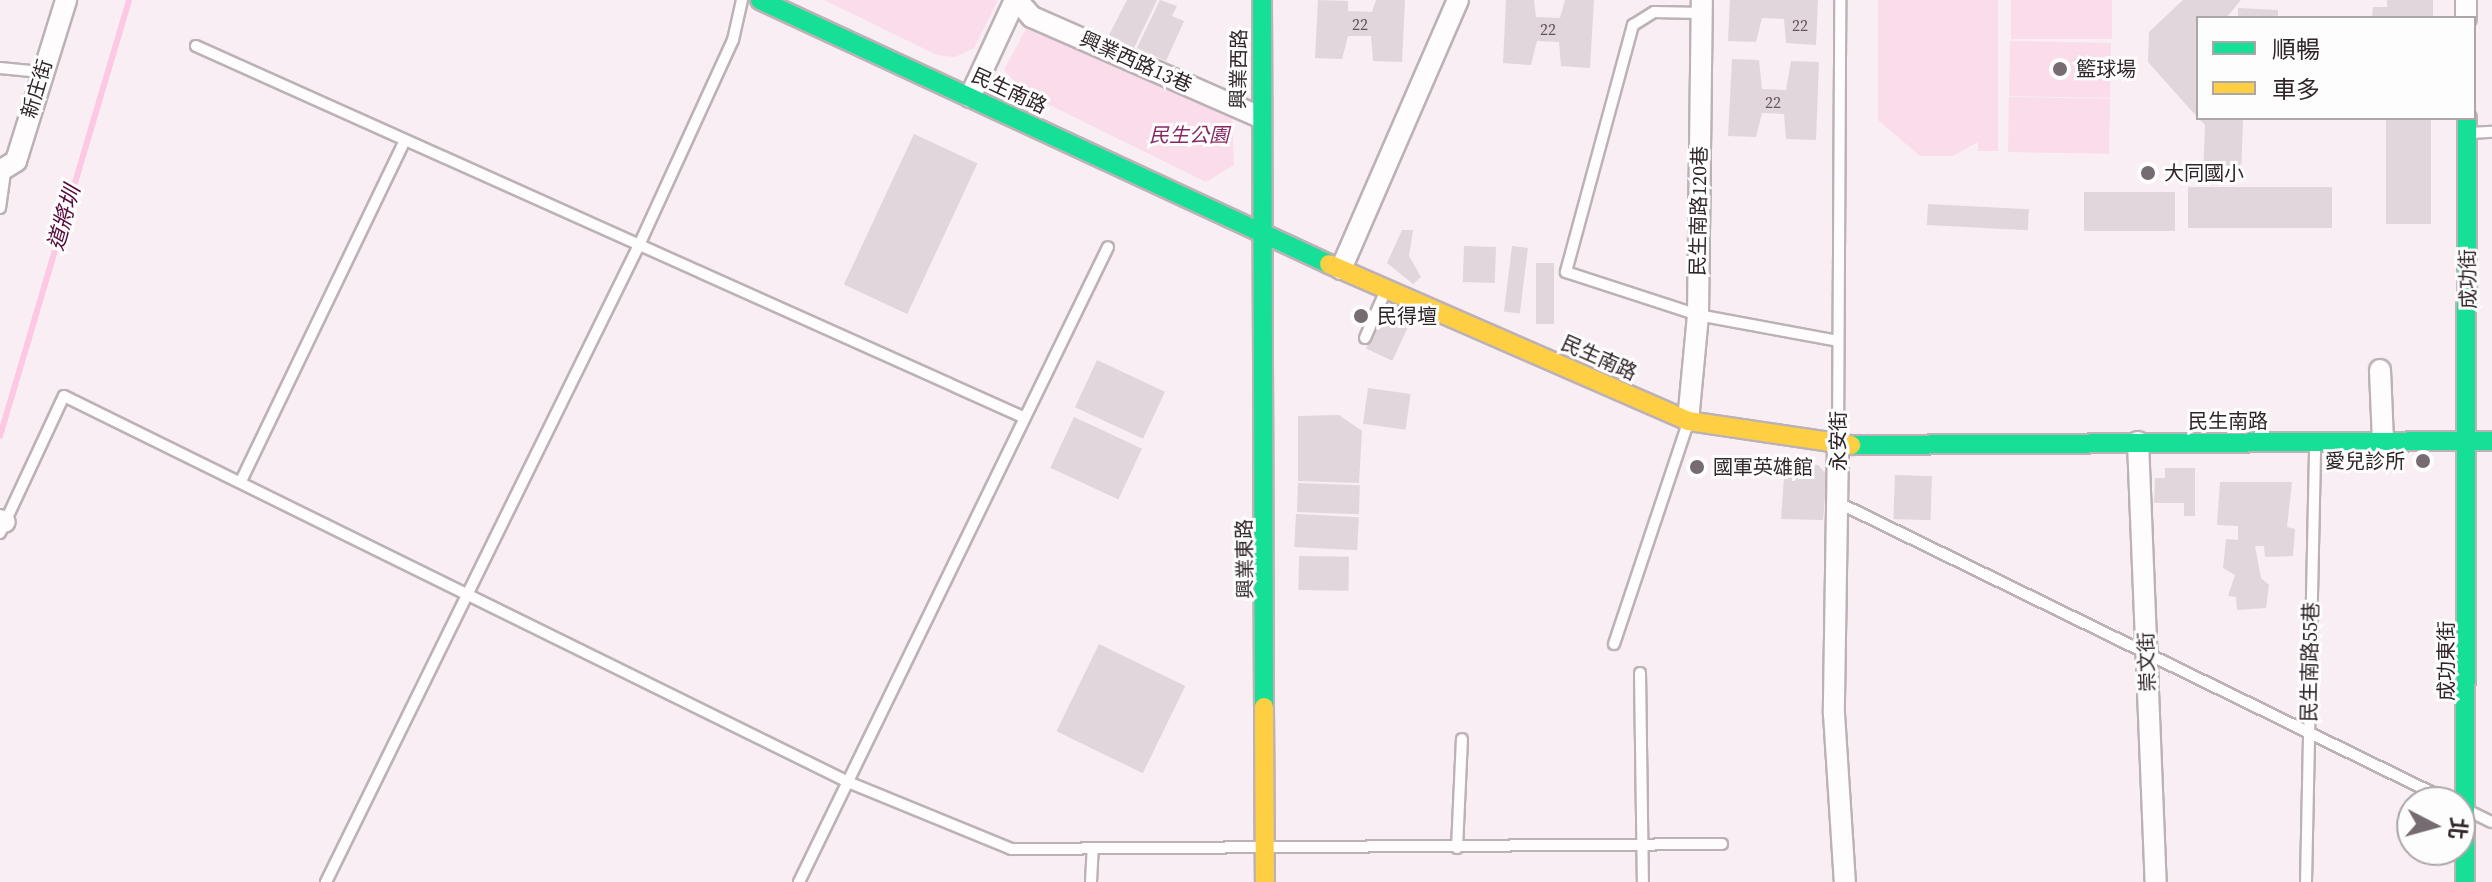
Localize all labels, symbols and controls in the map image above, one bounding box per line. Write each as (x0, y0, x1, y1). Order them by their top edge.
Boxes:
house number: 22 (1352, 14, 1368, 34)
house number: 22 (1792, 15, 1808, 35)
legend (2196, 16, 2476, 120)
house number: 22 (1540, 19, 1556, 39)
street label: 興業西路13巷 (1076, 27, 1196, 97)
street label: 興業西路 (1226, 29, 1252, 109)
text: 順暢 (2272, 33, 2320, 66)
street label: 新庄街 (17, 57, 57, 121)
place label: 籃球場 (2076, 57, 2136, 81)
marker: 籃球場 (2051, 60, 2069, 78)
street label: 民生南路 (968, 63, 1050, 119)
text: 車多 (2272, 73, 2320, 106)
house number: 22 (1765, 92, 1781, 112)
park label: 民生公園 (1149, 123, 1229, 147)
street label: 民生南路120巷 (1686, 146, 1712, 276)
place label: 大同國小 (2164, 161, 2244, 185)
marker: 大同國小 (2139, 164, 2157, 182)
water label: 道將圳 (42, 183, 86, 253)
street label: 成功街 (2455, 249, 2481, 309)
place label: 民得壇 (1377, 304, 1437, 328)
marker: 民得壇 (1352, 307, 1370, 325)
street label: 民生南路 (1558, 331, 1640, 385)
street label: 民生南路 (2188, 409, 2268, 433)
street label: 永安街 (1826, 411, 1850, 471)
place label: 愛兒診所 (2325, 449, 2405, 473)
marker: 愛兒診所 (2412, 450, 2434, 472)
place label: 國軍英雄館 (1713, 455, 1813, 479)
marker: 國軍英雄館 (1688, 458, 1706, 476)
street label: 興業東路 (1232, 519, 1258, 599)
street label: 民生南路55巷 (2297, 602, 2323, 722)
street label: 成功東街 (2434, 621, 2458, 701)
street label: 崇文街 (2134, 632, 2160, 692)
north arrow (2396, 786, 2476, 866)
text: 北 (2442, 816, 2474, 841)

